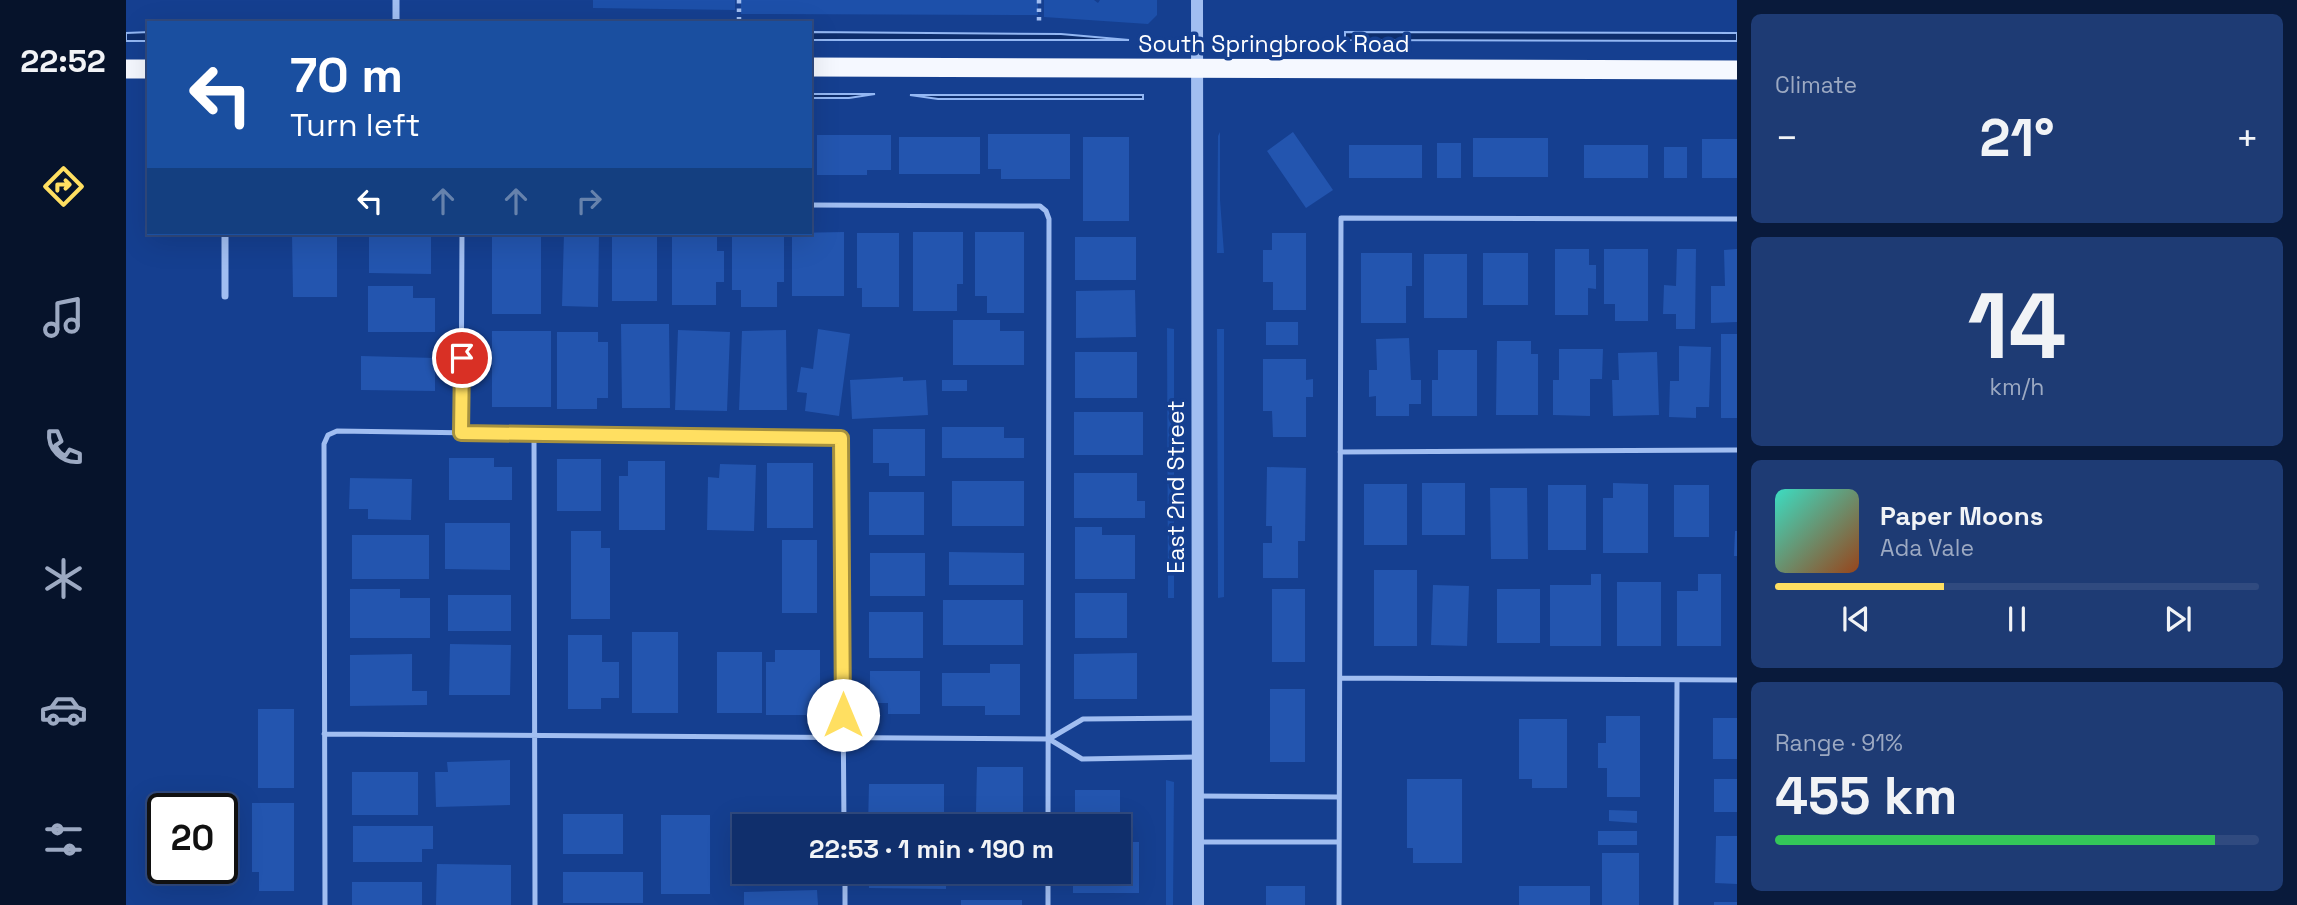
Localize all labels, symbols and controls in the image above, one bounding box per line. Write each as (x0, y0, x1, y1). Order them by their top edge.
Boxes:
street label: South Springbrook Road (1138, 29, 1410, 59)
text: 22:52 (20, 41, 106, 81)
text: 70 m (290, 44, 403, 106)
icon: left (175, 49, 266, 140)
text: Climate (1775, 70, 1857, 100)
text: Turn left (290, 105, 420, 145)
text: 21° (1980, 105, 2054, 171)
text: − (1775, 114, 1799, 162)
text: + (2235, 114, 2259, 162)
icon: directions (39, 162, 88, 211)
icon: left (351, 182, 389, 220)
icon: ahead (424, 182, 462, 220)
icon: ahead (497, 182, 535, 220)
icon: right (570, 182, 608, 220)
text: 14 (1967, 268, 2067, 385)
icon: music (39, 293, 88, 342)
pin (432, 328, 492, 388)
icon: arrive (443, 339, 481, 377)
text: km/h (1990, 372, 2044, 402)
street label: East 2nd Street (1161, 400, 1191, 574)
icon: phone (39, 423, 88, 472)
text: Paper Moons (1880, 499, 2043, 533)
text: Ada Vale (1880, 533, 1974, 563)
icon: climate (39, 554, 88, 603)
icon: previous (1837, 600, 1875, 638)
icon: pause (1998, 600, 2036, 638)
icon: next (2159, 600, 2197, 638)
position arrow (806, 678, 880, 752)
icon: car (39, 685, 88, 734)
text: Range · 91% (1775, 728, 1903, 758)
text: 455 km (1775, 763, 1957, 829)
speed limit sign: 20 (147, 793, 238, 884)
icon: filters (39, 815, 88, 864)
text: 22:53 · 1 min · 190 m (809, 832, 1054, 866)

